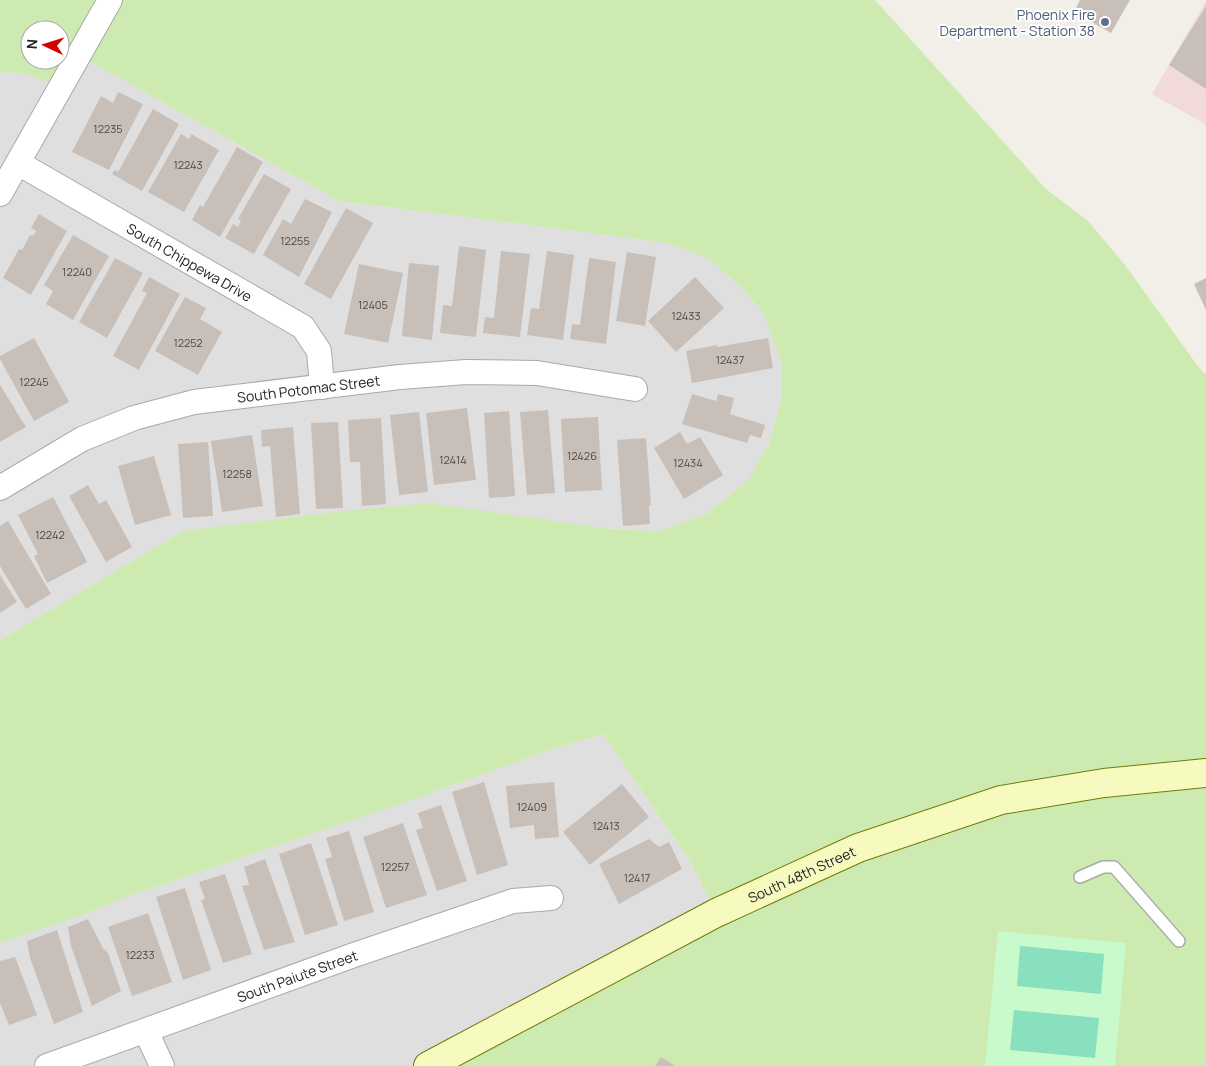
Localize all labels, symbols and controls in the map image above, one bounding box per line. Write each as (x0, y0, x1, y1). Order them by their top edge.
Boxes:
place label: Phoenix Fire Department - Station 38 (940, 5, 1095, 40)
marker: Phoenix Fire Department - Station 38 (1099, 16, 1111, 28)
north arrow (20, 20, 70, 70)
text: N (22, 38, 41, 50)
house number: 12235 (93, 121, 123, 136)
house number: 12243 (173, 157, 203, 172)
street label: South Chippewa Drive (123, 218, 256, 305)
house number: 12255 (280, 233, 310, 248)
house number: 12240 (62, 264, 92, 279)
house number: 12405 (358, 297, 388, 312)
house number: 12433 (672, 308, 701, 323)
house number: 12252 (173, 335, 203, 350)
house number: 12437 (716, 352, 744, 367)
street label: South Potomac Street (236, 370, 381, 406)
house number: 12245 (19, 374, 49, 389)
house number: 12426 (567, 448, 597, 463)
house number: 12414 (439, 452, 467, 467)
house number: 12434 (673, 455, 703, 470)
house number: 12258 (222, 466, 252, 481)
house number: 12242 (35, 527, 65, 542)
house number: 12409 (517, 799, 547, 814)
house number: 12413 (592, 818, 620, 833)
street label: South 48th Street (745, 841, 859, 907)
house number: 12257 (381, 859, 409, 874)
house number: 12417 (624, 870, 650, 885)
street label: South Paiute Street (234, 945, 360, 1006)
house number: 12233 (126, 947, 155, 962)

